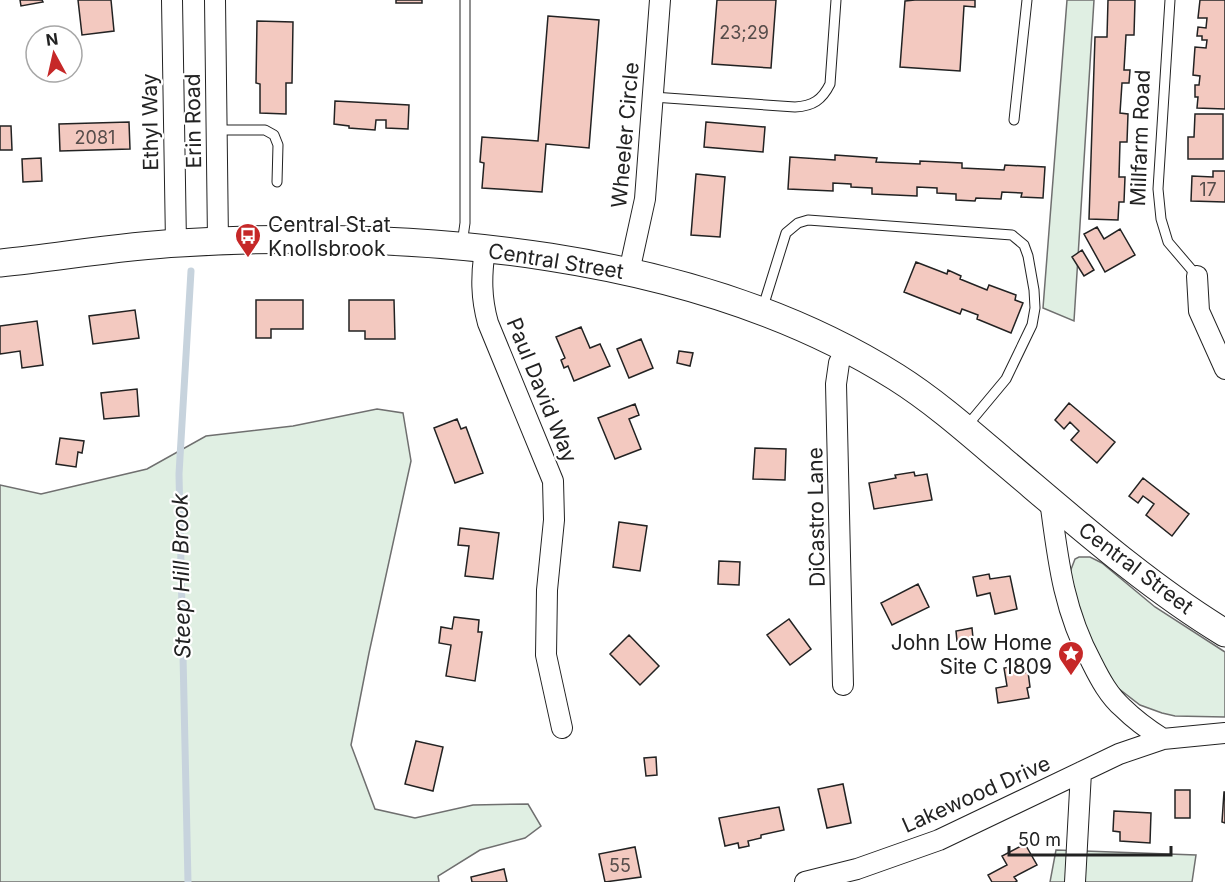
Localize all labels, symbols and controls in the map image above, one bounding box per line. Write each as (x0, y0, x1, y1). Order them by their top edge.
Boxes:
house number: 23;29 (719, 22, 769, 43)
north arrow (24, 24, 84, 84)
text: N (44, 28, 59, 50)
street label: Wheeler Circle (606, 61, 644, 209)
street label: Millfarm Road (1125, 69, 1155, 207)
street label: Ethyl Way (137, 73, 163, 171)
street label: Erin Road (180, 73, 206, 169)
house number: 2081 (75, 127, 115, 148)
house number: 17 (1199, 179, 1217, 200)
place label: Central St.at Knollsbrook (268, 212, 391, 261)
bus stop icon: Central St.at Knollsbrook (233, 221, 263, 259)
street label: Central Street (486, 238, 626, 284)
street label: Paul David Way (502, 314, 582, 466)
street label: DiCastro Lane (802, 447, 830, 587)
water label: Steep Hill Brook (167, 492, 195, 659)
street label: Central Street (1074, 517, 1198, 619)
place label: John Low Home Site C 1809 (891, 630, 1052, 679)
place icon: John Low Home Site C 1809 (1056, 639, 1086, 677)
street label: Lakewood Drive (898, 750, 1054, 838)
scale bar (1009, 819, 1171, 857)
text: 50 m (1018, 829, 1061, 850)
house number: 55 (609, 855, 631, 876)

